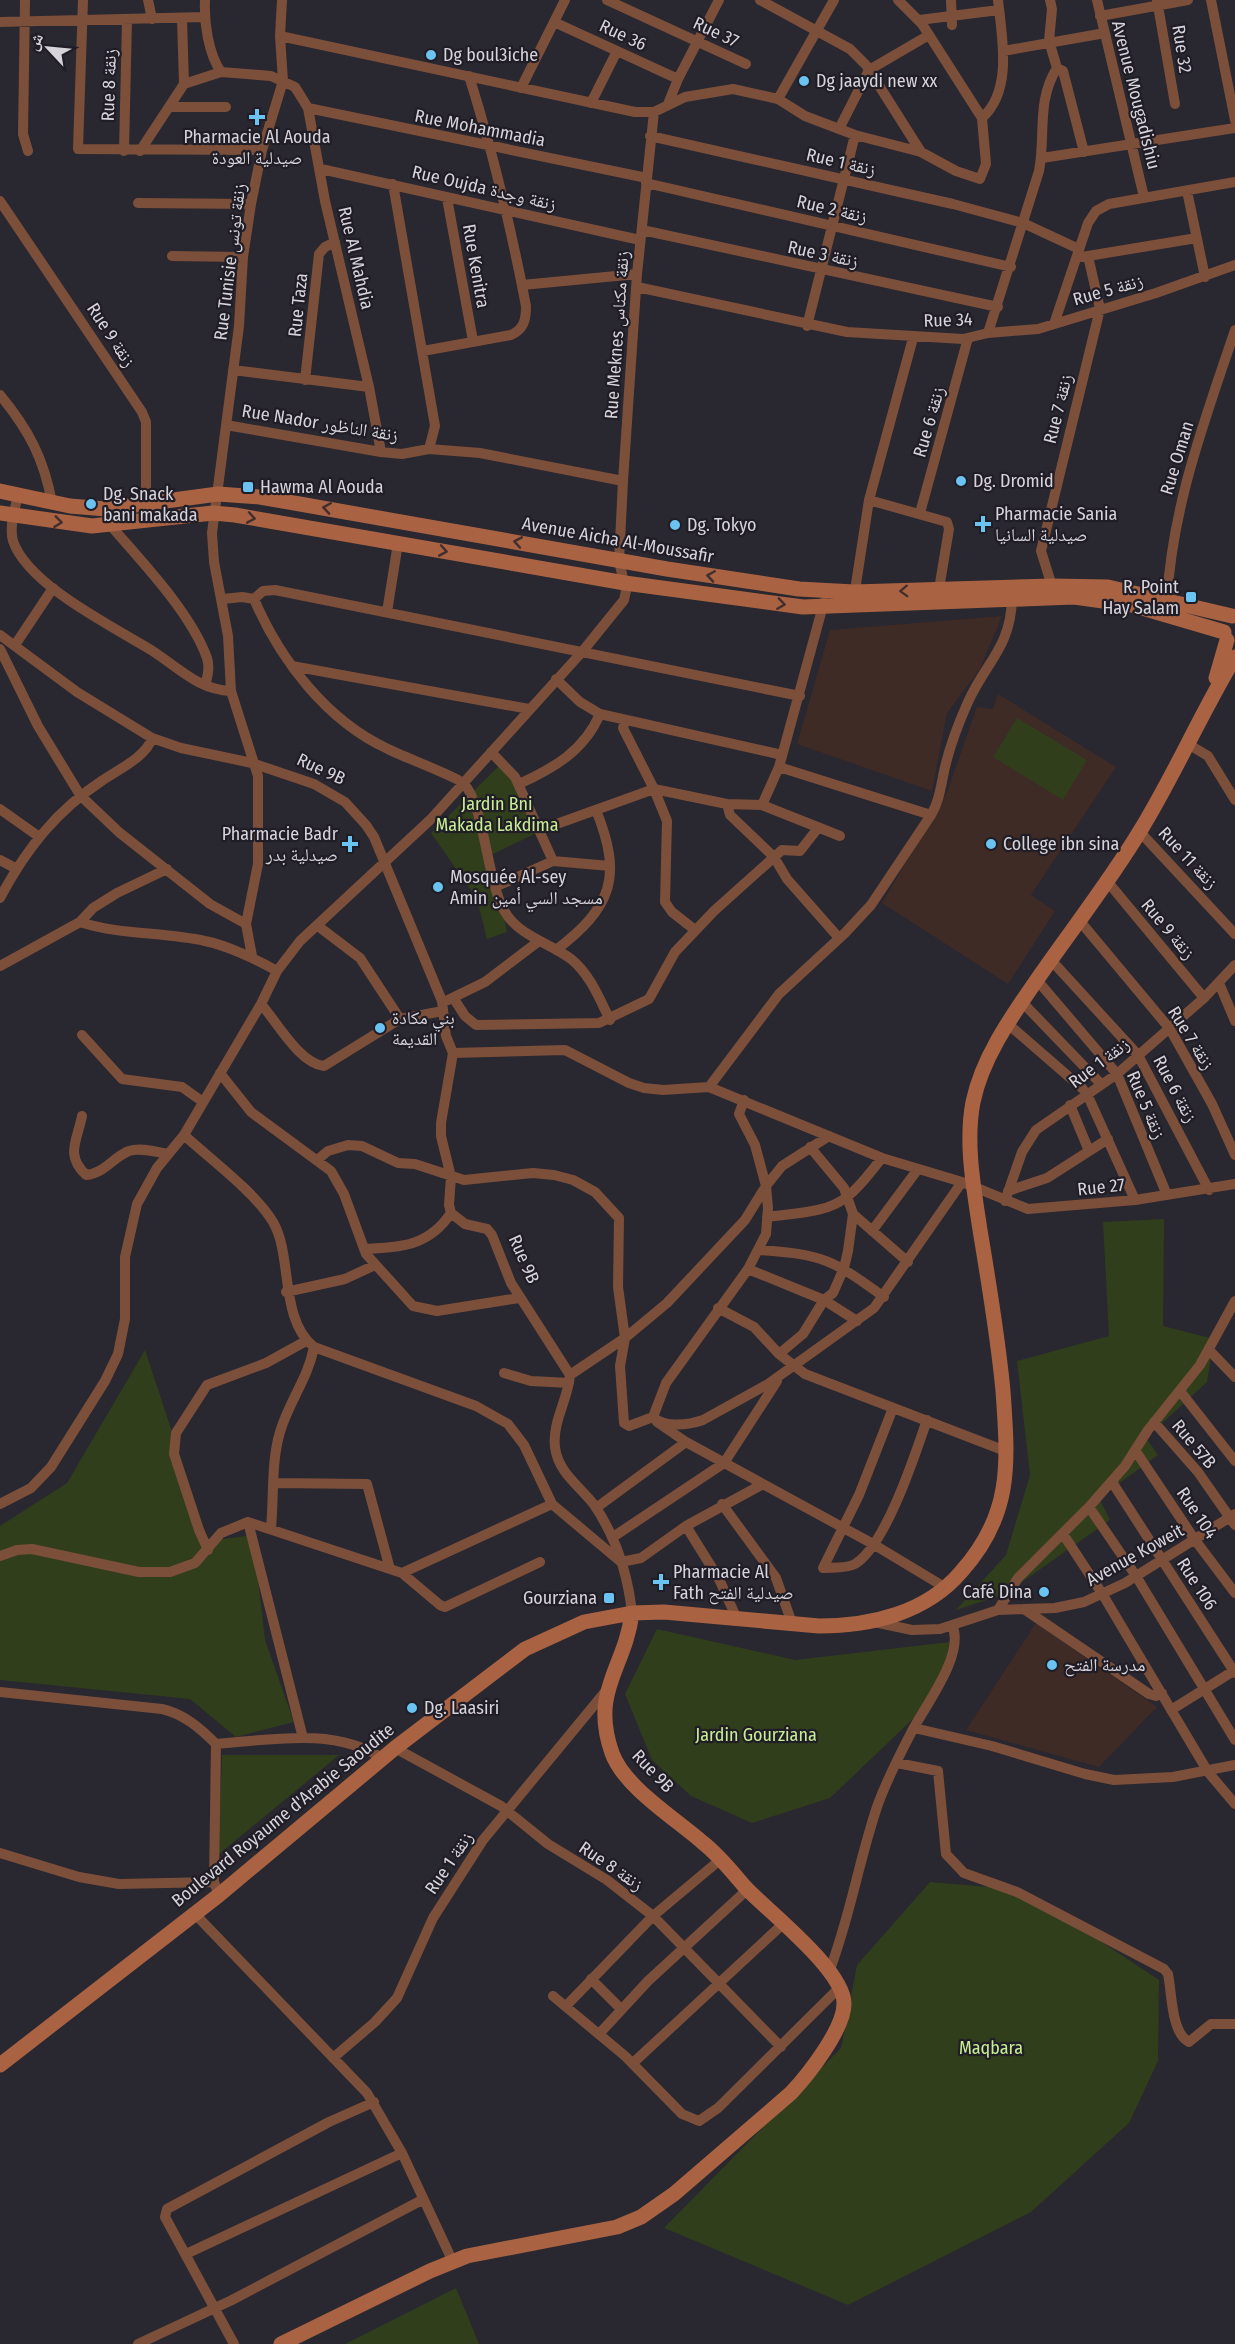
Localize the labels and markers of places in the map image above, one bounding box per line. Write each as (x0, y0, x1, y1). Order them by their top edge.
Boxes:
place label: Dg boul3iche (443, 44, 538, 66)
marker: Dg boul3iche (424, 48, 438, 62)
place label: Dg jaaydi new xx (816, 70, 938, 92)
marker: Dg jaaydi new xx (797, 74, 811, 88)
marker: Pharmacie Al Aouda صيدلية العودة (250, 110, 264, 124)
place label: Pharmacie Al Aouda صيدلية العودة (184, 126, 331, 169)
place label: Dg. Dromid (973, 470, 1054, 492)
marker: Dg. Dromid (954, 474, 968, 488)
place label: Hawma Al Aouda (260, 476, 384, 498)
marker: Hawma Al Aouda (241, 480, 255, 494)
place label: Dg. Snack bani makada (103, 483, 198, 526)
marker: Dg. Snack bani makada (84, 497, 98, 511)
place label: Pharmacie Sania صيدلية السانيا (995, 503, 1117, 546)
place label: Dg. Tokyo (687, 514, 757, 536)
marker: Pharmacie Sania صيدلية السانيا (976, 517, 990, 531)
marker: Dg. Tokyo (668, 518, 682, 532)
place label: R. Point Hay Salam (1102, 576, 1179, 619)
marker: R. Point Hay Salam (1184, 590, 1198, 604)
place label: Pharmacie Badr صيدلية بدر (222, 823, 339, 866)
place label: College ibn sina (1003, 833, 1119, 855)
marker: Pharmacie Badr صيدلية بدر (343, 837, 357, 851)
marker: College ibn sina (984, 837, 998, 851)
place label: Mosquée Al-sey Amin مسجد السي أمين (450, 866, 603, 913)
marker: Mosquée Al-sey Amin مسجد السي أمين (431, 880, 445, 894)
place label: بني مكادة القديمة (392, 1007, 455, 1050)
marker: بني مكادة القديمة (373, 1021, 387, 1035)
place label: Pharmacie Al Fath صيدلية الفتح (673, 1561, 794, 1605)
marker: Pharmacie Al Fath صيدلية الفتح (654, 1575, 668, 1589)
place label: Café Dina (962, 1581, 1032, 1603)
marker: Café Dina (1037, 1585, 1051, 1599)
place label: Gourziana (523, 1587, 597, 1609)
marker: Gourziana (602, 1591, 616, 1605)
place label: مدرسة الفتح (1064, 1654, 1145, 1677)
marker: مدرسة الفتح (1045, 1658, 1059, 1672)
place label: Dg. Laasiri (424, 1697, 499, 1719)
marker: Dg. Laasiri (405, 1701, 419, 1715)

